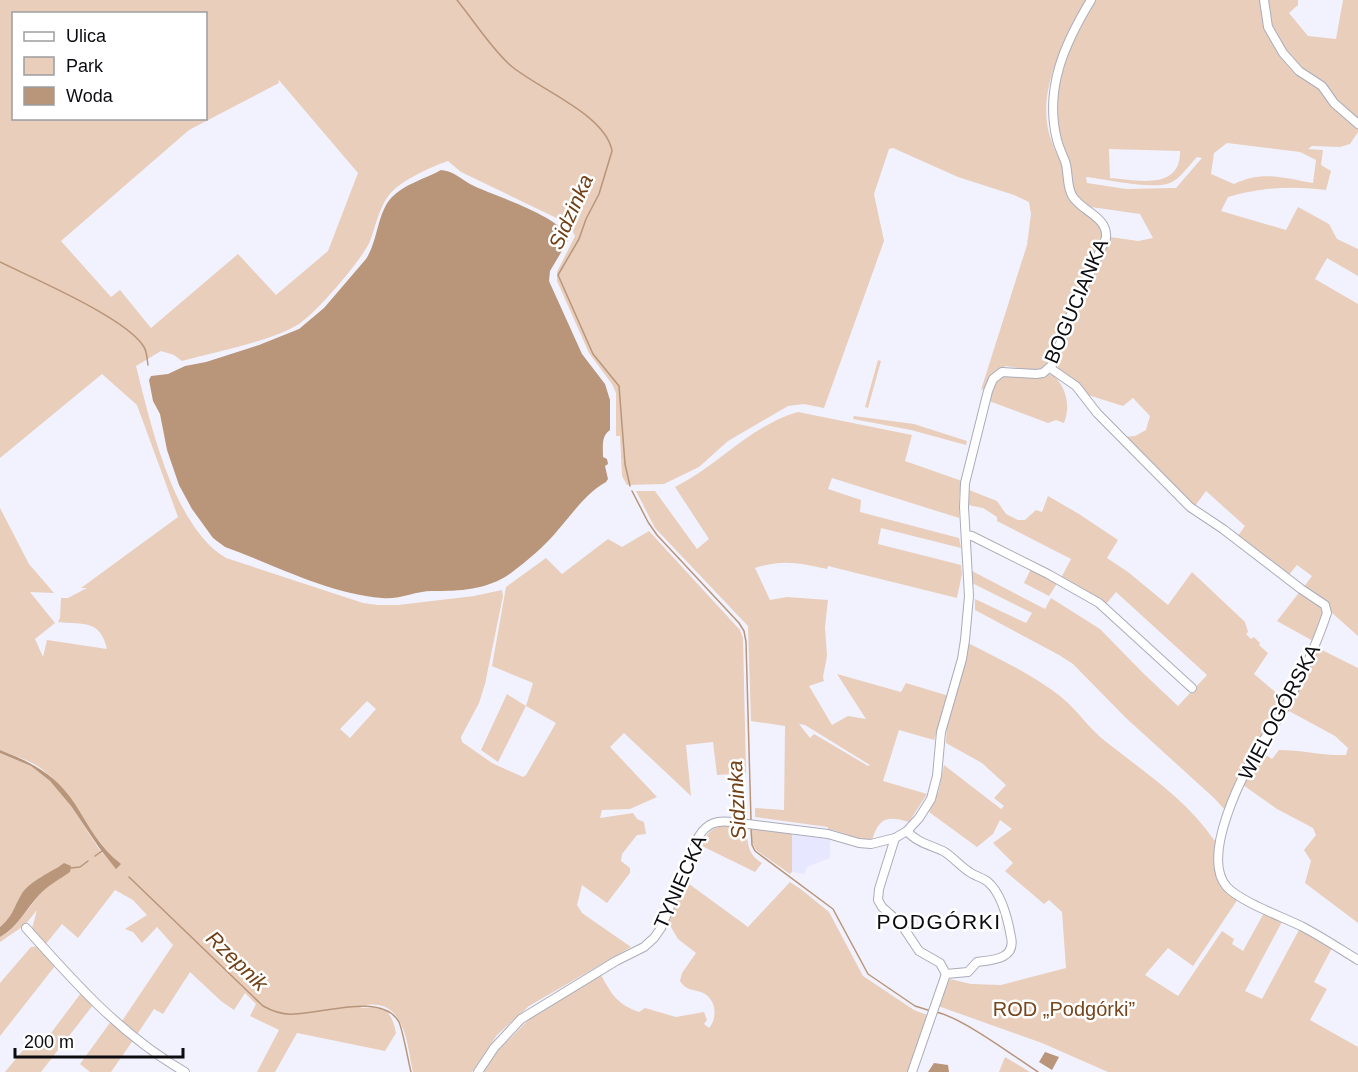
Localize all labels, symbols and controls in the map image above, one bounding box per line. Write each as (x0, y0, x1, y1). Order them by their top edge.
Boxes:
legend (12, 12, 207, 120)
text: Ulica (66, 26, 107, 46)
text: Park (66, 56, 104, 76)
text: Woda (66, 86, 114, 106)
water label: Sidzinka (544, 171, 597, 253)
street label: BOGUCIANKA (1040, 235, 1112, 367)
street label: WIELOGÓRSKA (1234, 640, 1324, 783)
water label: Sidzinka (723, 760, 750, 840)
street label: TYNIECKA (650, 831, 711, 932)
district label: PODGÓRKI (876, 910, 1002, 933)
water label: Rzepnik (202, 926, 274, 996)
park label: ROD „Podgórki” (993, 998, 1135, 1020)
scale bar (15, 1021, 183, 1059)
text: 200 m (24, 1032, 74, 1052)

